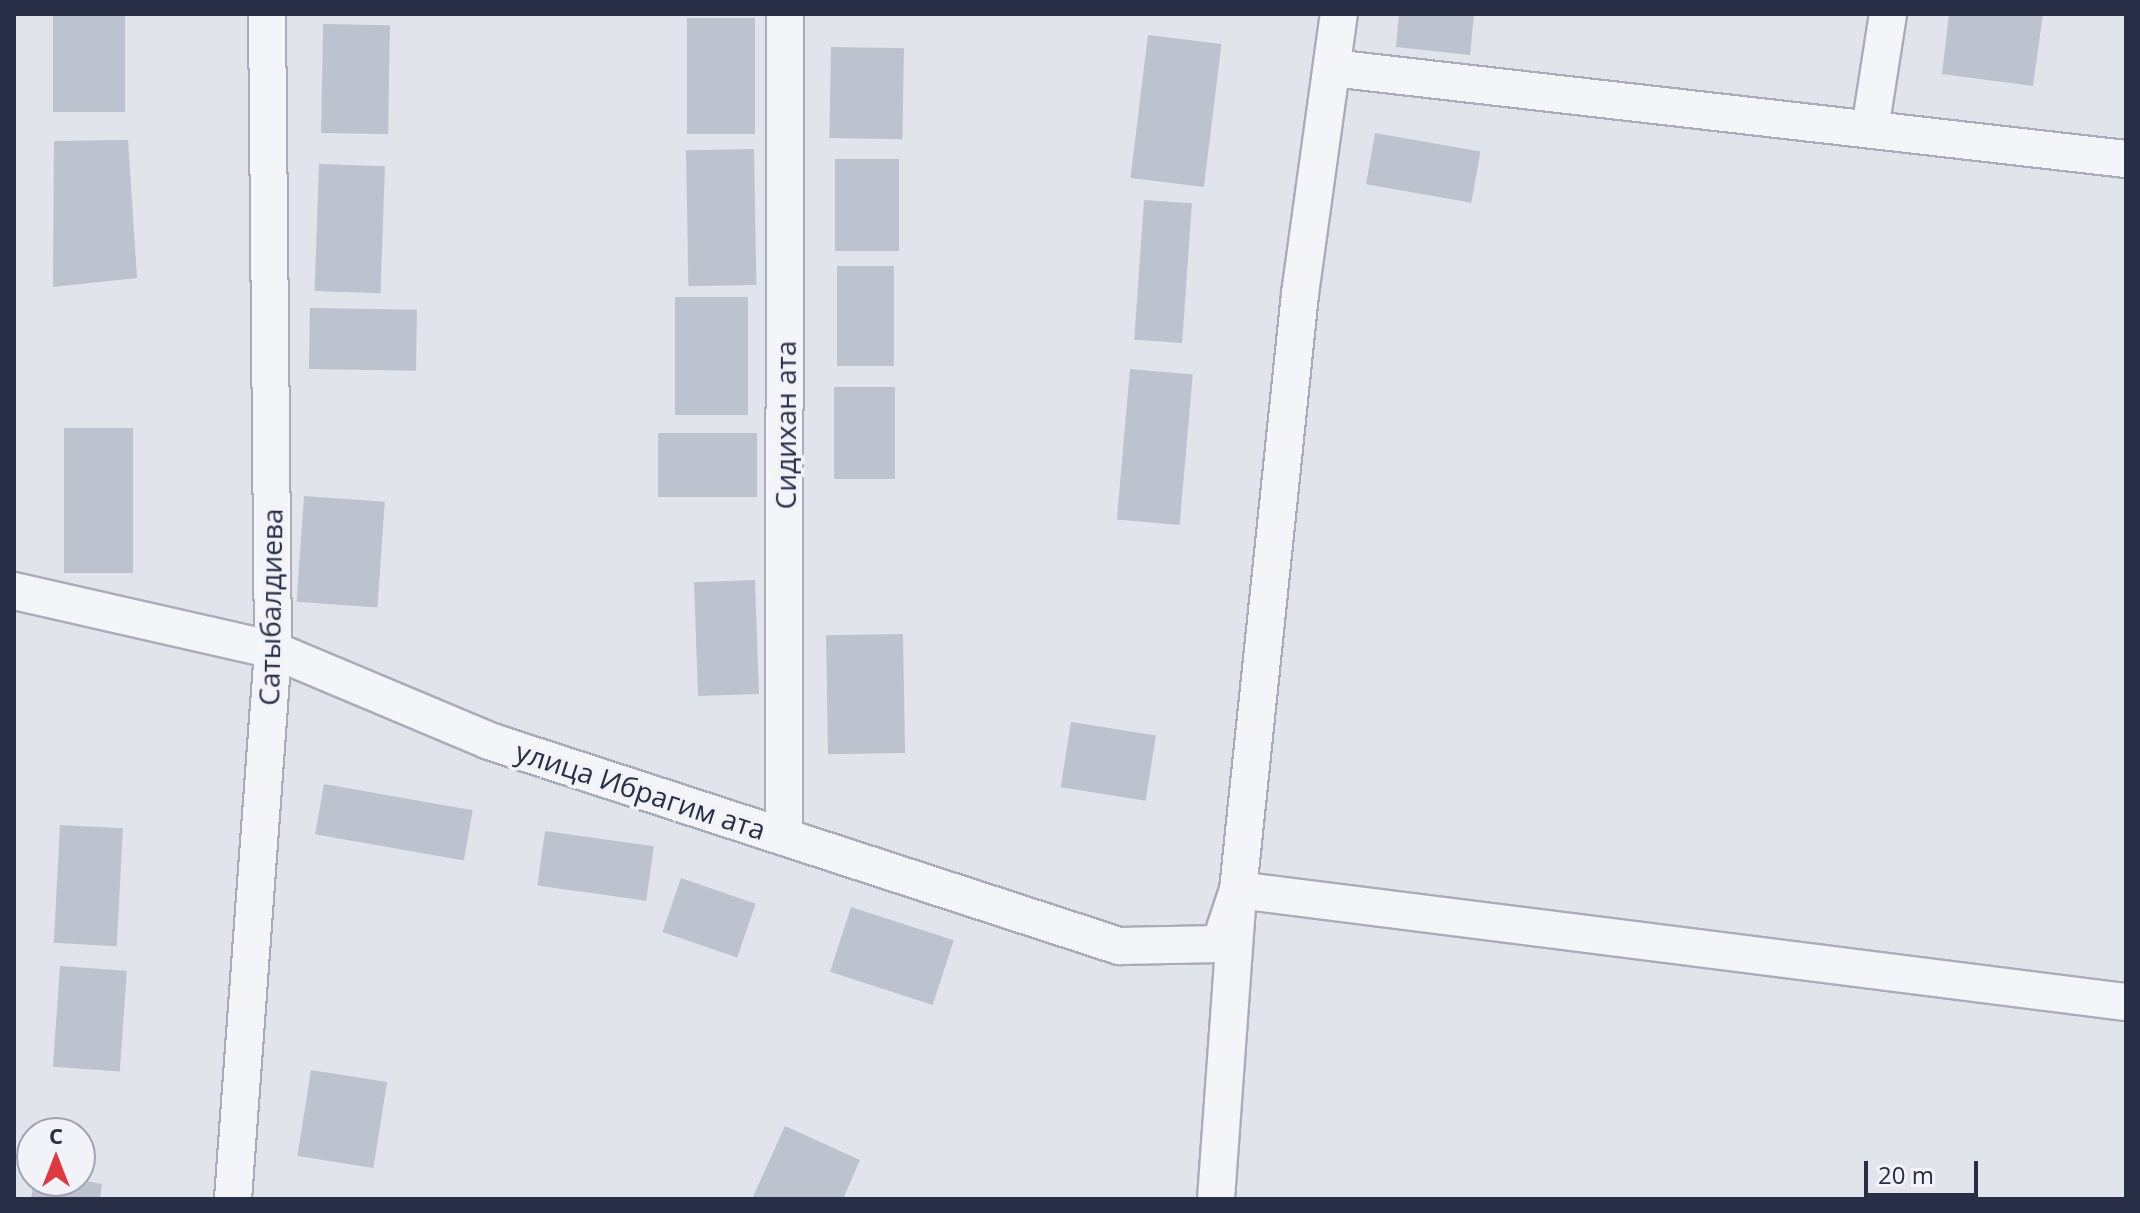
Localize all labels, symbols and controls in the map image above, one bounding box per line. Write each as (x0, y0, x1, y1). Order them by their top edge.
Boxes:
street label: Сидихан ата (768, 341, 802, 509)
street label: Сатыбалдиева (251, 508, 289, 706)
street label: улица Ибрагим ата (512, 734, 770, 846)
north arrow (16, 1117, 96, 1197)
text: С (49, 1120, 63, 1150)
scale bar (1868, 1145, 1982, 1195)
text: 20 m (1878, 1158, 1934, 1191)

